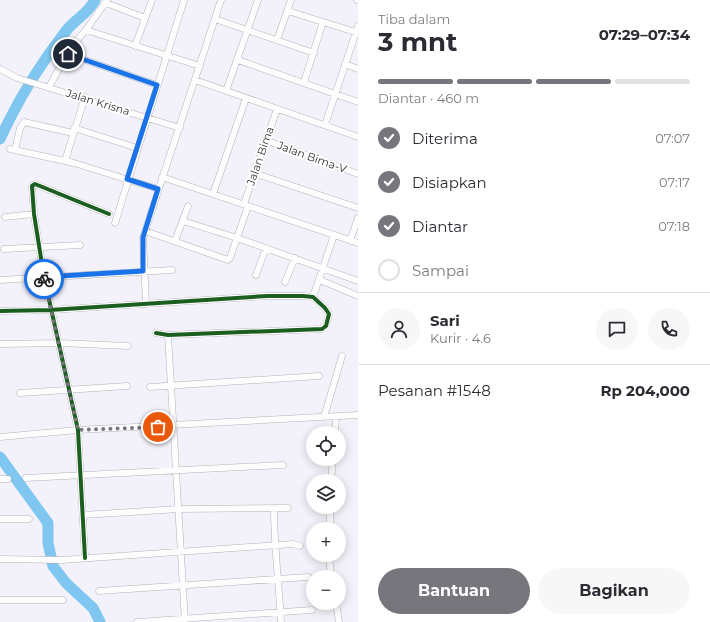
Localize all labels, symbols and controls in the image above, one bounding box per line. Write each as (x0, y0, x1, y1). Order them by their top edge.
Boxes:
text: Tiba dalam (378, 11, 450, 27)
text: 07:29–07:34 (599, 25, 690, 44)
text: 3 mnt (378, 26, 457, 58)
pin (51, 37, 85, 71)
icon: home (57, 43, 79, 65)
street label: Jalan Krisna (63, 85, 132, 118)
text: Diantar · 460 m (378, 90, 479, 106)
street label: Jalan Bima (243, 125, 277, 188)
icon: check (378, 127, 400, 149)
text: Diterima (412, 129, 478, 148)
text: 07:07 (655, 130, 690, 146)
street label: Jalan Bima-V (274, 138, 349, 176)
icon: check (378, 171, 400, 193)
text: Disiapkan (412, 173, 487, 192)
text: 07:17 (659, 174, 690, 190)
icon: check (378, 215, 400, 237)
text: Diantar (412, 217, 468, 236)
text: 07:18 (658, 218, 690, 234)
courier (24, 259, 64, 299)
text: Sampai (412, 261, 469, 280)
icon: bike (33, 268, 55, 290)
button: person (378, 308, 420, 350)
button: chat (596, 308, 638, 350)
button: phone (648, 308, 690, 350)
text: Sari (430, 311, 460, 330)
text: Kurir · 4.6 (430, 330, 491, 346)
text: Pesanan #1548 (378, 381, 491, 400)
text: Rp 204,000 (600, 381, 690, 400)
pin (141, 410, 175, 444)
icon: bag (147, 416, 169, 438)
map controls (306, 426, 346, 610)
button: locate (306, 426, 346, 466)
button: layers (306, 474, 346, 514)
button: + (306, 522, 346, 562)
button: Bantuan (378, 568, 530, 614)
button: Bagikan (538, 568, 690, 614)
button: − (306, 570, 346, 610)

